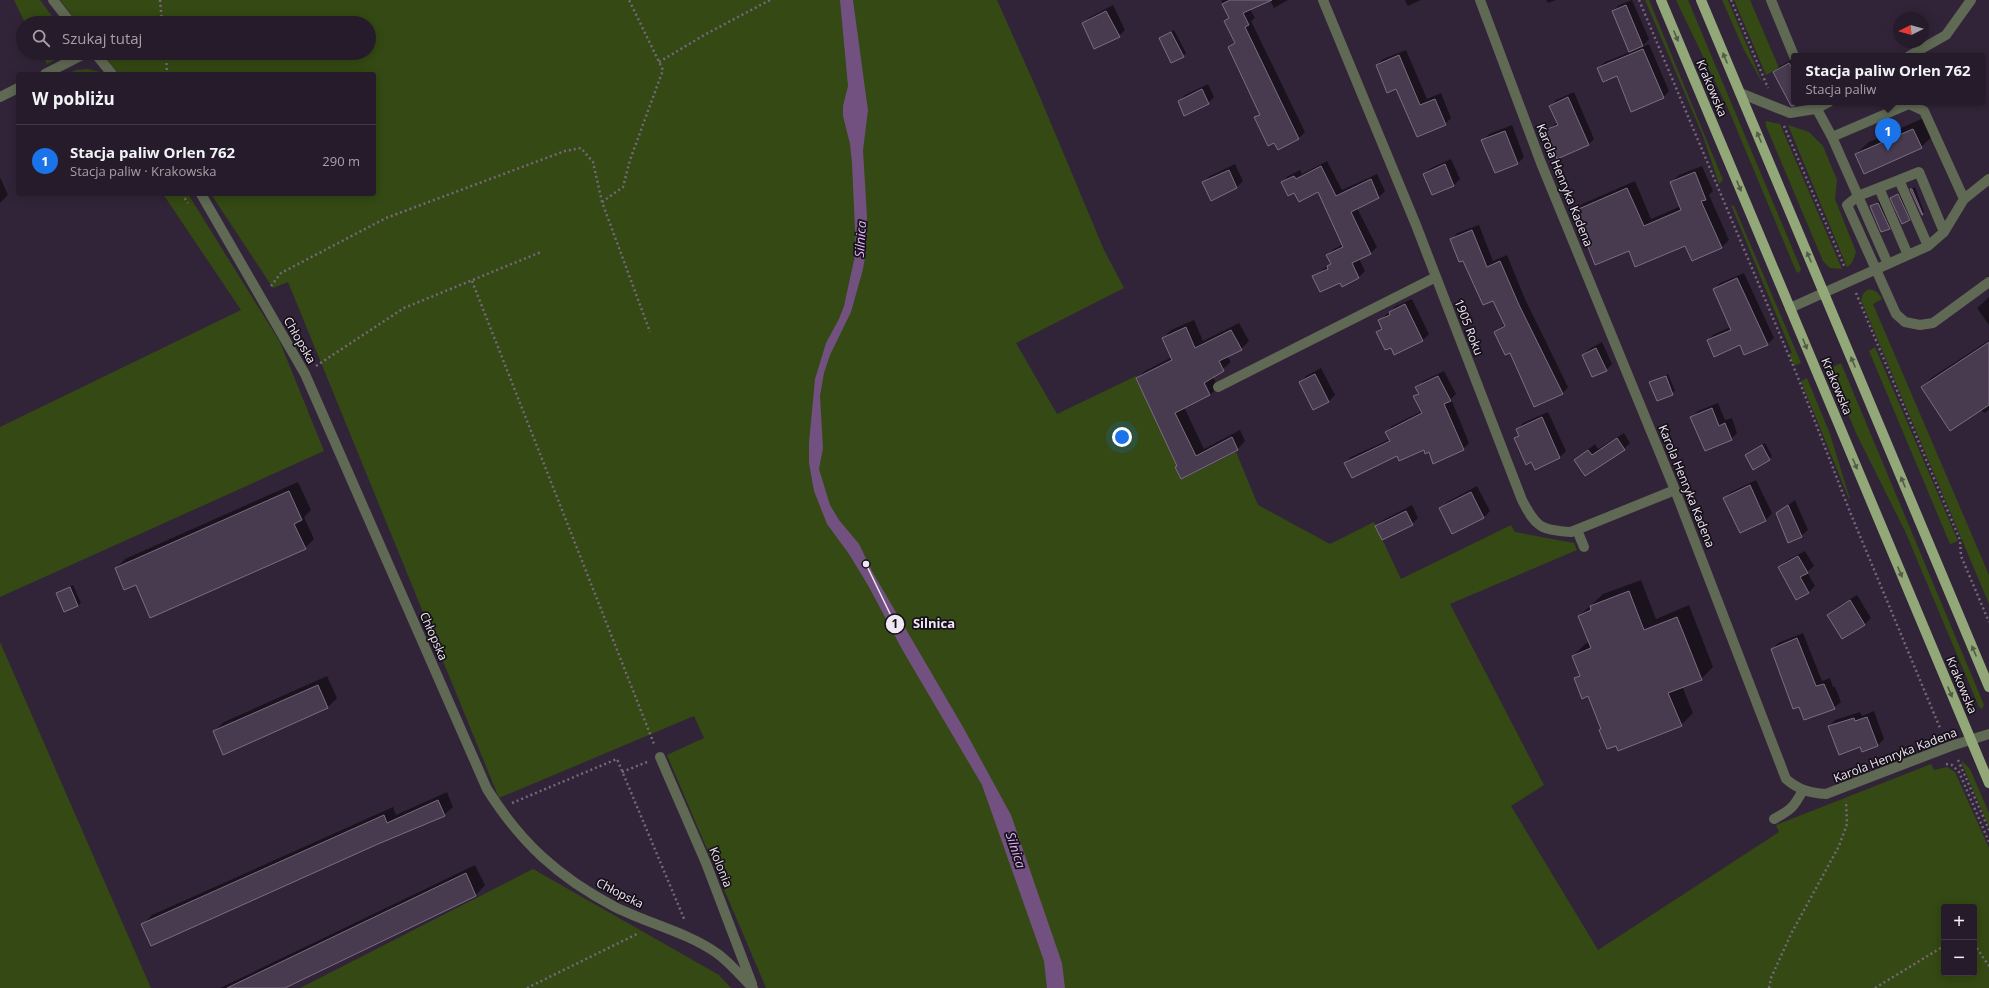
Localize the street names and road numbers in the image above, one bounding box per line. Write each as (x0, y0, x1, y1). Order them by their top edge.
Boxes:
street label: Krakowska (1692, 57, 1732, 119)
street label: Karola Henryka Kadena (1533, 121, 1597, 249)
street label: 1905 Roku (1451, 296, 1487, 358)
street label: Chłopska (280, 314, 320, 366)
street label: Krakowska (1817, 355, 1857, 417)
street label: Karola Henryka Kadena (1655, 422, 1719, 550)
street label: Chłopska (416, 609, 452, 663)
street label: Krakowska (1942, 654, 1982, 716)
street label: Karola Henryka Kadena (1831, 724, 1959, 786)
street label: Kolonia (705, 844, 737, 890)
street label: Chłopska (593, 874, 647, 912)

